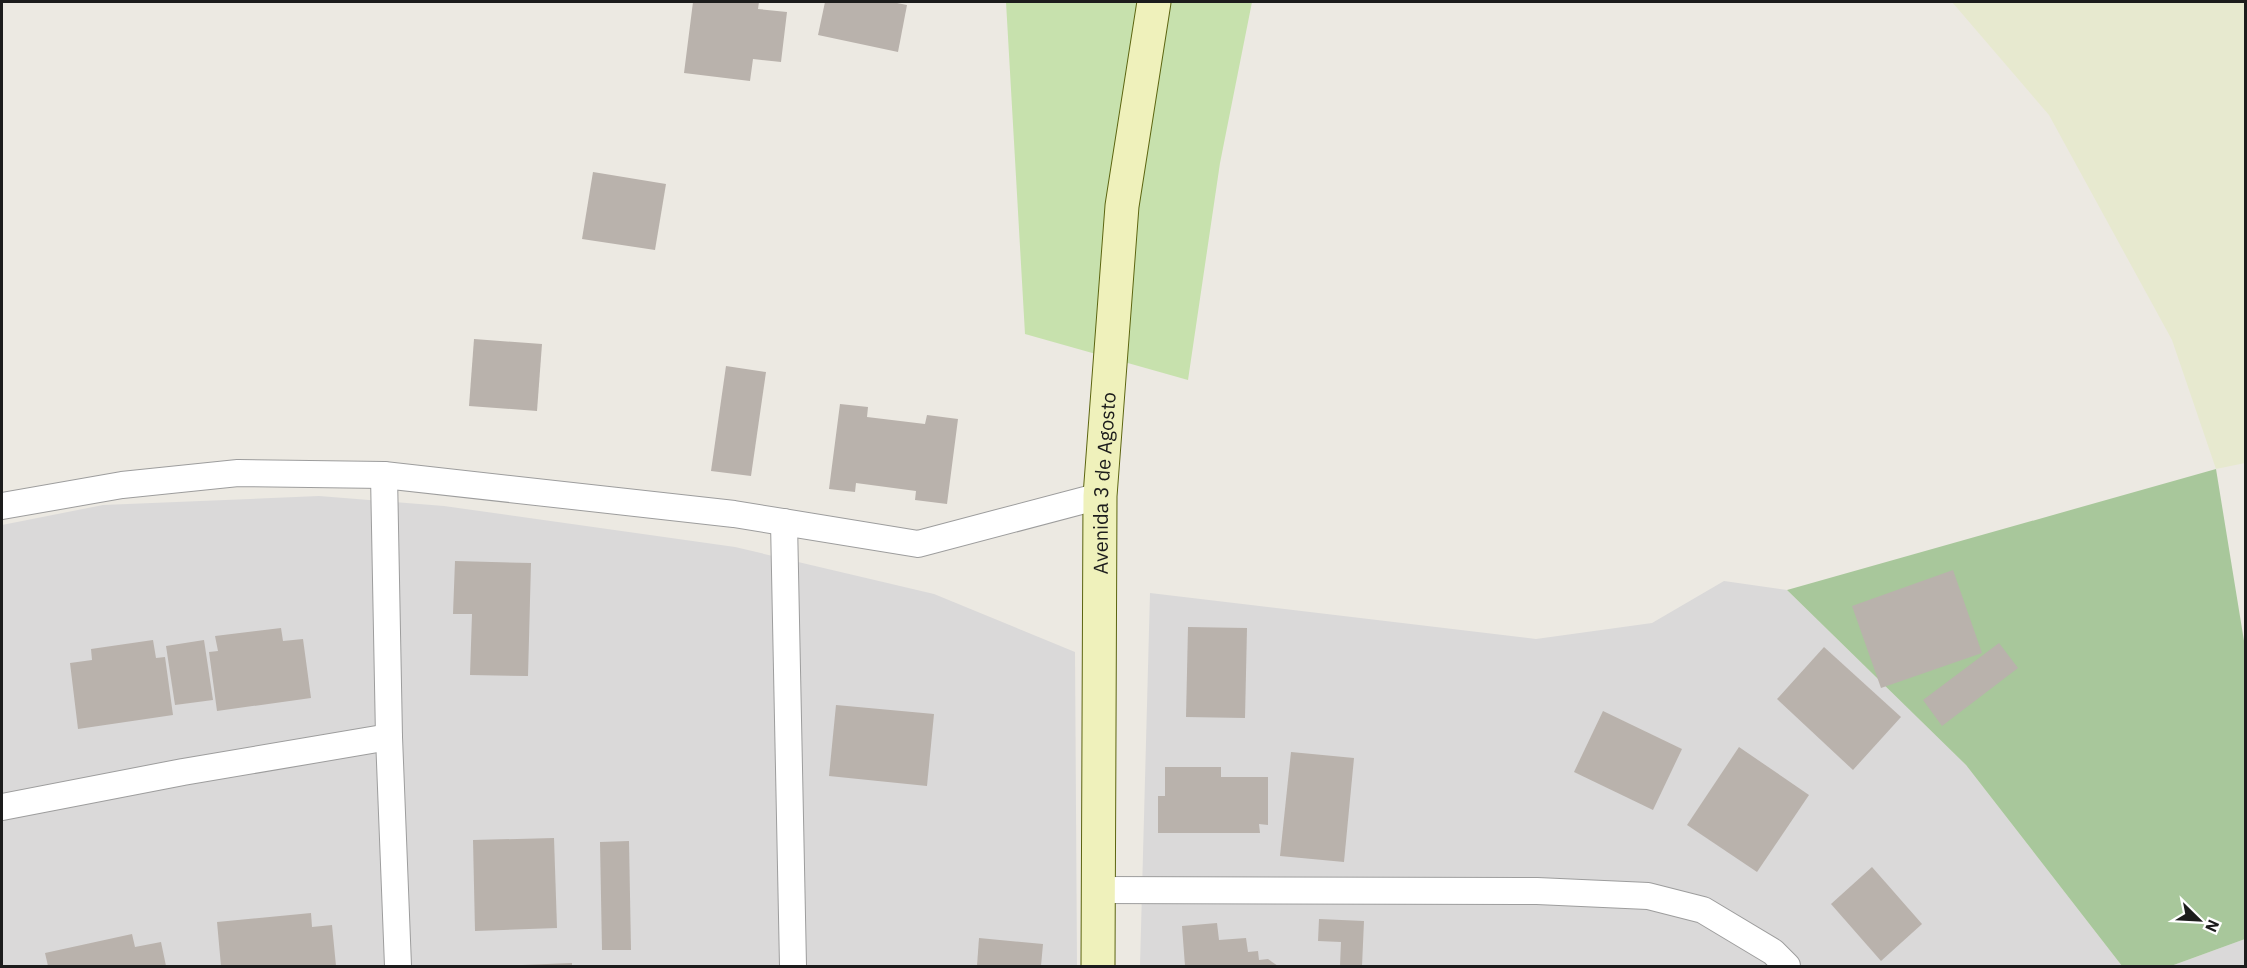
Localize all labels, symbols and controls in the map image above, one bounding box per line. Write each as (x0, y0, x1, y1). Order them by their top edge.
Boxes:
street label: Avenida 3 de Agosto (1086, 391, 1121, 574)
north arrow (2169, 890, 2229, 950)
text: N (2201, 917, 2224, 935)

